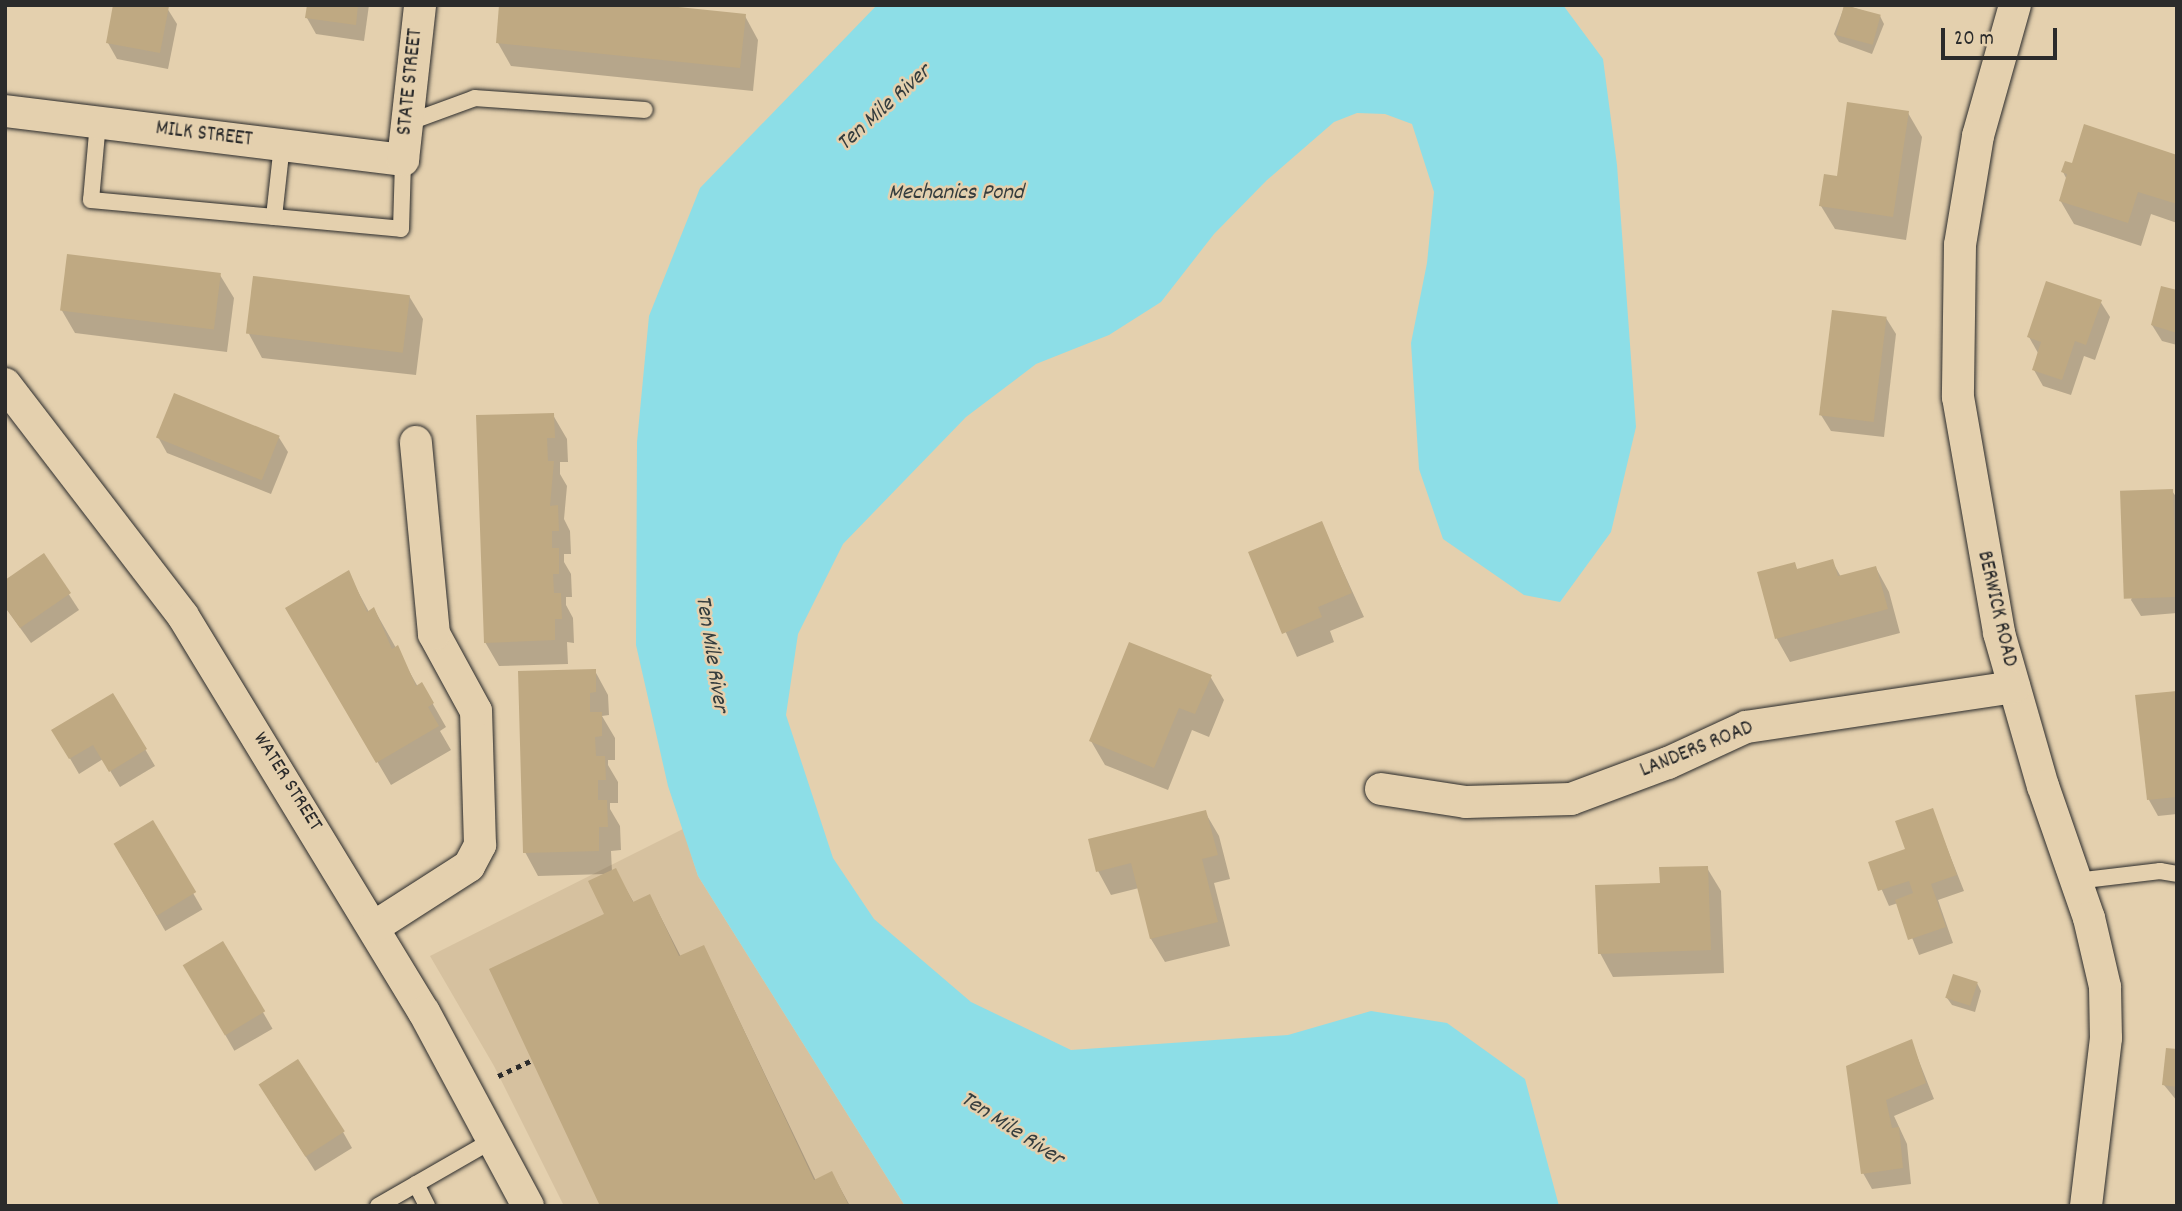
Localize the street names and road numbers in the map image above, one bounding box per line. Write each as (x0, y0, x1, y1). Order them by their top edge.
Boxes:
street label: STATE STREET (393, 27, 429, 137)
street label: MILK STREET (154, 117, 254, 153)
street label: BERWICK ROAD (1970, 549, 2022, 669)
street label: LANDERS ROAD (1637, 716, 1757, 784)
street label: WATER STREET (247, 728, 327, 836)

